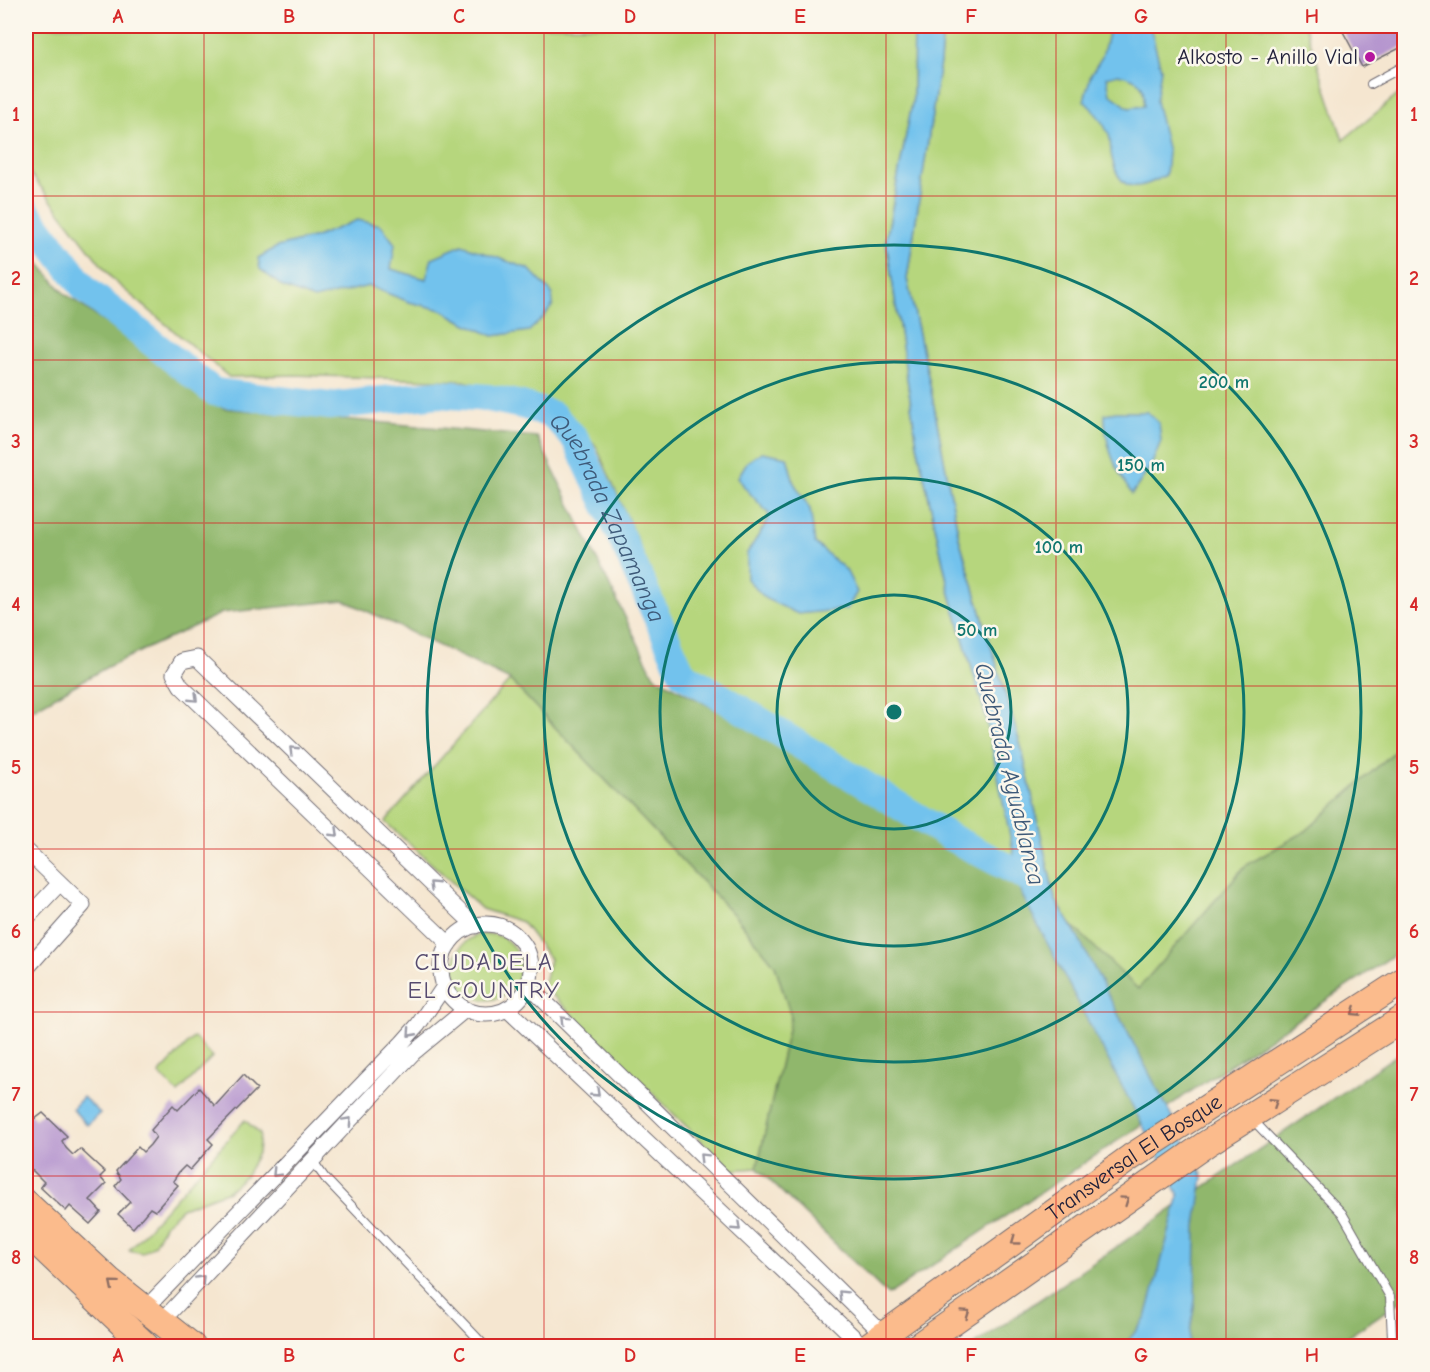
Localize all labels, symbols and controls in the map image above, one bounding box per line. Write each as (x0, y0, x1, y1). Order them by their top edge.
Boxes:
text: A (112, 5, 124, 28)
text: B (283, 5, 295, 28)
text: C (453, 5, 465, 28)
text: D (624, 5, 636, 28)
text: E (794, 5, 806, 28)
text: F (965, 5, 977, 28)
text: G (1134, 5, 1148, 28)
text: H (1305, 5, 1319, 28)
place label: Alkosto - Anillo Vial (1177, 44, 1358, 70)
marker: Alkosto - Anillo Vial (1363, 50, 1377, 64)
text: 1 (12, 103, 20, 126)
text: 1 (1410, 103, 1418, 126)
text: 2 (11, 267, 21, 290)
text: 2 (1409, 267, 1419, 290)
text: 200 m (1199, 372, 1249, 393)
water label: Quebrada Zapamanga (544, 407, 671, 626)
text: 3 (11, 430, 21, 453)
text: 3 (1409, 430, 1419, 453)
text: 150 m (1117, 455, 1165, 476)
text: 100 m (1035, 537, 1083, 558)
text: 4 (11, 593, 21, 616)
text: 4 (1409, 593, 1419, 616)
text: 50 m (957, 620, 997, 641)
water label: Quebrada Aguablanca (969, 660, 1051, 888)
one-way arrow (187, 691, 198, 702)
centre of rings (884, 702, 904, 722)
one-way arrow (290, 746, 301, 757)
text: 5 (11, 756, 21, 779)
text: 5 (1409, 756, 1419, 779)
one-way arrow (327, 826, 338, 837)
one-way arrow (430, 881, 440, 892)
text: 6 (11, 920, 21, 943)
text: 6 (1409, 920, 1419, 943)
district label: CIUDADELA EL COUNTRY (407, 948, 561, 1004)
one-way arrow (1351, 1004, 1362, 1015)
one-way arrow (561, 1017, 572, 1028)
one-way arrow (407, 1026, 418, 1037)
text: 7 (12, 1083, 21, 1106)
text: 7 (1410, 1083, 1419, 1106)
one-way arrow (589, 1086, 599, 1097)
street label: Transversal El Bosque (1041, 1089, 1227, 1227)
one-way arrow (1268, 1098, 1278, 1110)
one-way arrow (341, 1118, 352, 1129)
one-way arrow (699, 1154, 710, 1164)
one-way arrow (272, 1166, 283, 1177)
one-way arrow (1119, 1196, 1130, 1207)
one-way arrow (730, 1220, 741, 1231)
one-way arrow (1010, 1233, 1021, 1244)
text: 8 (11, 1246, 21, 1269)
text: 8 (1409, 1246, 1419, 1269)
one-way arrow (194, 1276, 205, 1286)
one-way arrow (109, 1280, 120, 1291)
one-way arrow (838, 1290, 848, 1301)
one-way arrow (959, 1309, 970, 1320)
text: A (112, 1344, 124, 1367)
text: B (283, 1344, 295, 1367)
text: C (453, 1344, 465, 1367)
text: D (624, 1344, 636, 1367)
text: E (794, 1344, 806, 1367)
text: F (965, 1344, 977, 1367)
text: G (1134, 1344, 1148, 1367)
text: H (1305, 1344, 1319, 1367)

